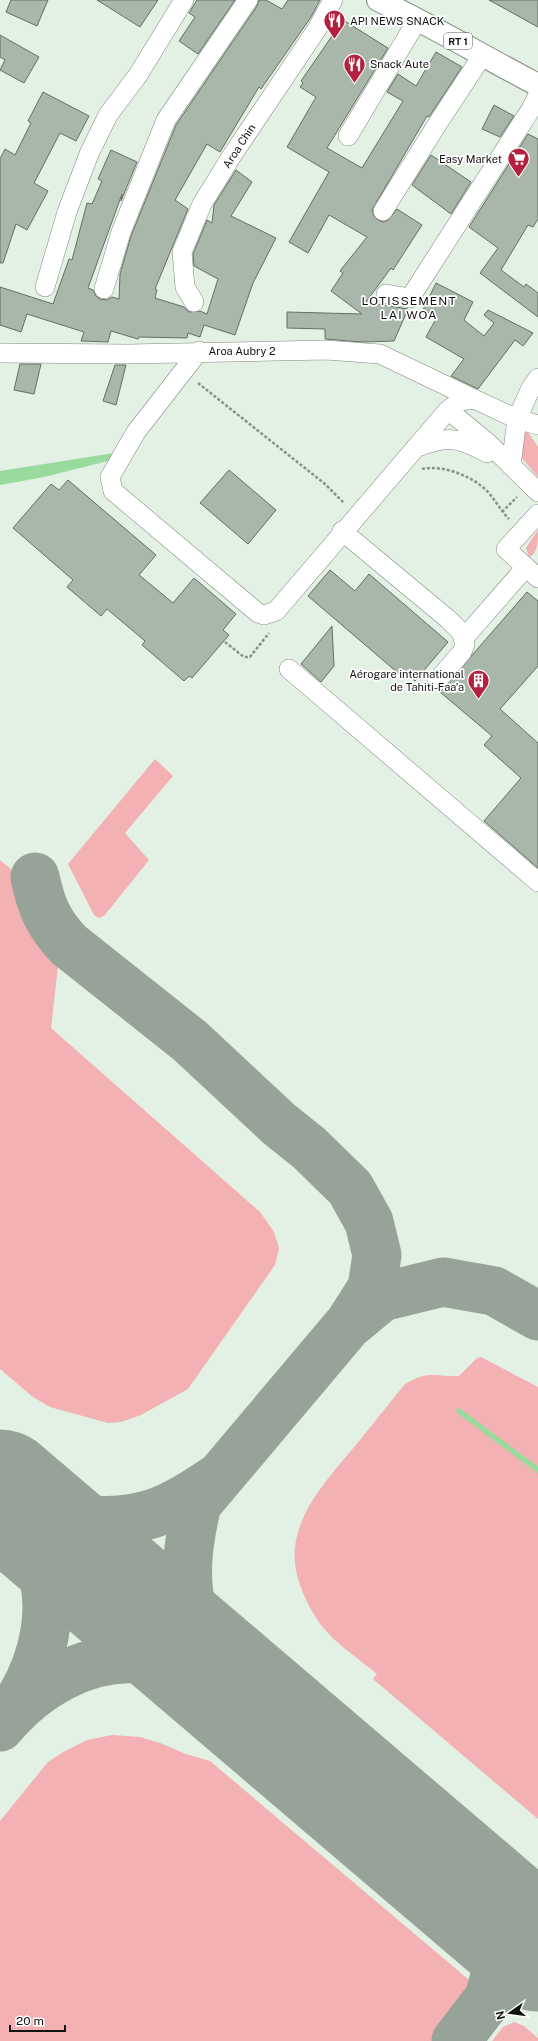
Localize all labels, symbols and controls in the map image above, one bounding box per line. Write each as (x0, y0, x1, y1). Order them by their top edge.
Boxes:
restaurant icon: API NEWS SNACK (321, 8, 347, 41)
place label: API NEWS SNACK (350, 15, 445, 27)
road number: RT 1 (444, 33, 472, 49)
restaurant icon: Snack Aute (341, 51, 367, 84)
place label: Snack Aute (370, 58, 429, 70)
street label: Aroa Chin (220, 122, 258, 170)
supermarket icon: Easy Market (505, 146, 531, 179)
place label: Easy Market (439, 153, 502, 165)
district label: LOTISSEMENT LAI WOA (361, 294, 457, 322)
street label: Aroa Aubry 2 (208, 345, 276, 357)
building icon: Aérogare international de Tahiti-Faa'a (466, 667, 492, 700)
place label: Aérogare international de Tahiti-Faa'a (349, 668, 464, 693)
north arrow (490, 1993, 530, 2033)
scale bar (10, 2007, 65, 2033)
text: N (493, 2010, 507, 2021)
text: 20 m (16, 2014, 44, 2028)

